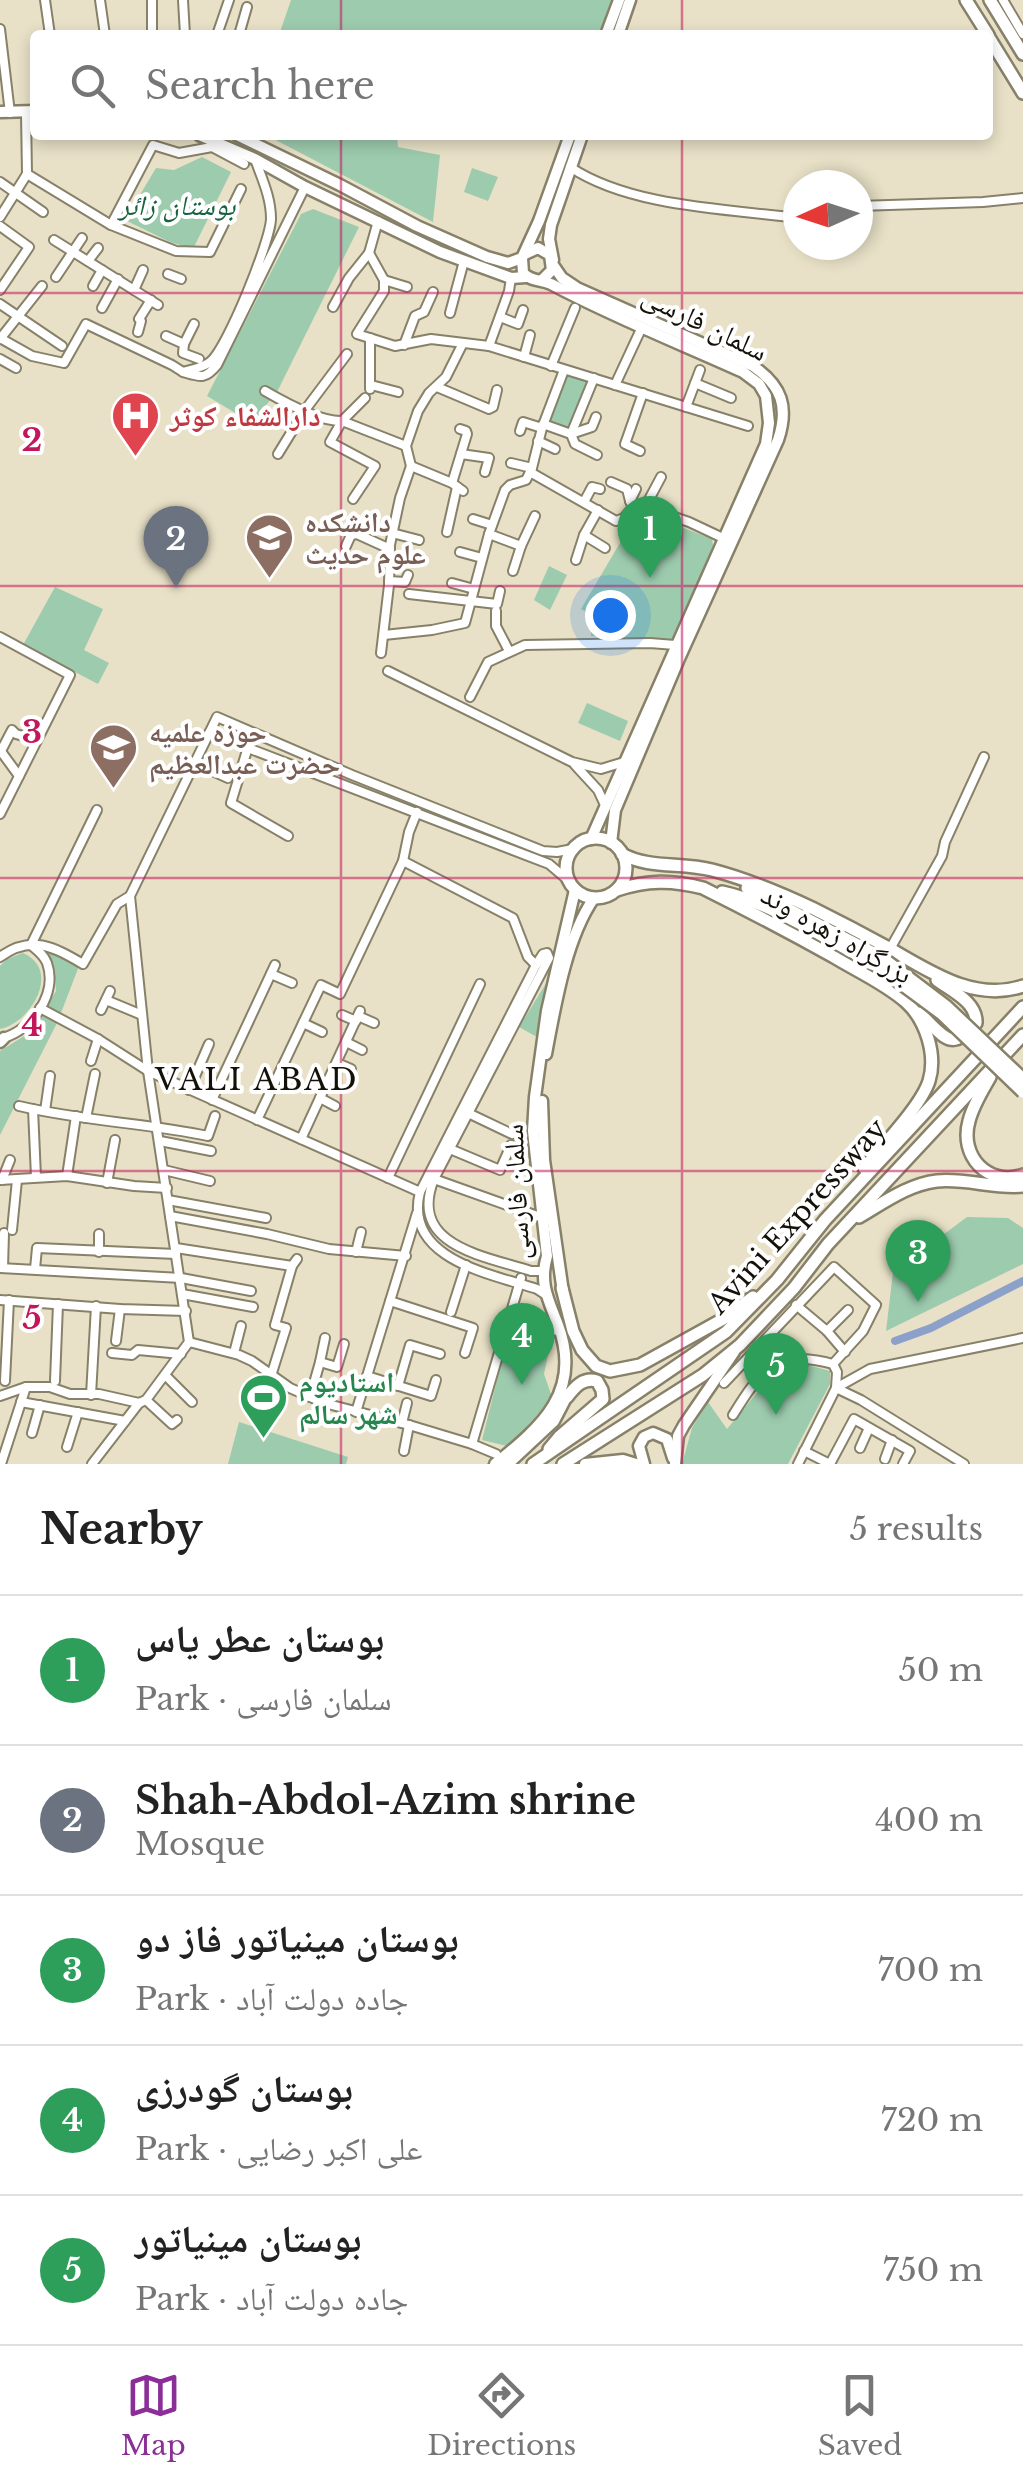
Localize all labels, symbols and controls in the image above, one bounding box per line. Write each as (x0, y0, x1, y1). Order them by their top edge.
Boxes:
search box (30, 30, 993, 140)
icon: search (65, 58, 120, 113)
text: Search here (145, 62, 375, 109)
north arrow (783, 170, 873, 260)
park label: بوستان زائر (117, 188, 236, 223)
street label: سلمان فارسی (636, 278, 773, 369)
hospital icon: دارالشفاء کوثر (109, 390, 161, 458)
place label: دارالشفاء کوثر (169, 399, 321, 434)
text: 2 (22, 420, 42, 460)
pin: 1 (618, 496, 682, 578)
place label: دانشکده علوم حدیث (305, 505, 426, 574)
pin: 2 (144, 506, 208, 588)
school or university icon: دانشکده علوم حدیث (244, 512, 296, 580)
your location (585, 590, 636, 641)
text: 3 (22, 712, 42, 752)
place label: حوزه علمیه حضرت عبدالعظیم (149, 715, 340, 783)
school or university icon: حوزه علمیه حضرت عبدالعظیم (88, 722, 140, 790)
street label: بزرگراه زهره وند (755, 877, 919, 992)
text: 4 (21, 1005, 43, 1045)
district label: VALI ABAD (154, 1061, 359, 1098)
street label: Avini Expressway (700, 1111, 894, 1322)
street label: سلمان فارسی (495, 1123, 538, 1261)
pin: 3 (886, 1220, 950, 1302)
text: 5 (22, 1298, 42, 1338)
pin: 4 (490, 1302, 554, 1385)
pin: 5 (744, 1332, 808, 1415)
place label: استادیوم شهر سالم (299, 1365, 398, 1433)
sports icon: استادیوم شهر سالم (238, 1372, 290, 1440)
text: Nearby (40, 1503, 203, 1555)
text: 5 results (849, 1509, 983, 1549)
text: بوستان عطر یاس (135, 1615, 384, 1662)
text: 1 (66, 1650, 79, 1690)
text: 50 m (898, 1650, 983, 1690)
text: Park · سلمان فارسی (135, 1679, 391, 1719)
text: Shah-Abdol-Azim shrine (135, 1777, 636, 1824)
text: 2 (62, 1800, 83, 1840)
text: 400 m (875, 1800, 983, 1840)
text: Mosque (135, 1824, 265, 1864)
text: بوستان مینیاتور فاز دو (135, 1915, 459, 1962)
text: 3 (62, 1950, 83, 1990)
text: 700 m (878, 1950, 983, 1990)
text: Park · جاده دولت آباد (135, 1979, 408, 2019)
text: بوستان گودرزی (135, 2065, 353, 2112)
text: 4 (62, 2100, 83, 2140)
text: 720 m (881, 2100, 983, 2140)
text: Park · علی اکبر رضایی (135, 2129, 422, 2169)
text: بوستان مینیاتور (135, 2215, 362, 2262)
text: 5 (63, 2250, 82, 2290)
text: 750 m (883, 2250, 983, 2290)
text: Park · جاده دولت آباد (135, 2279, 408, 2319)
tab: Map (121, 2368, 186, 2463)
tab: Directions (427, 2368, 576, 2463)
tab: Saved (818, 2368, 902, 2463)

